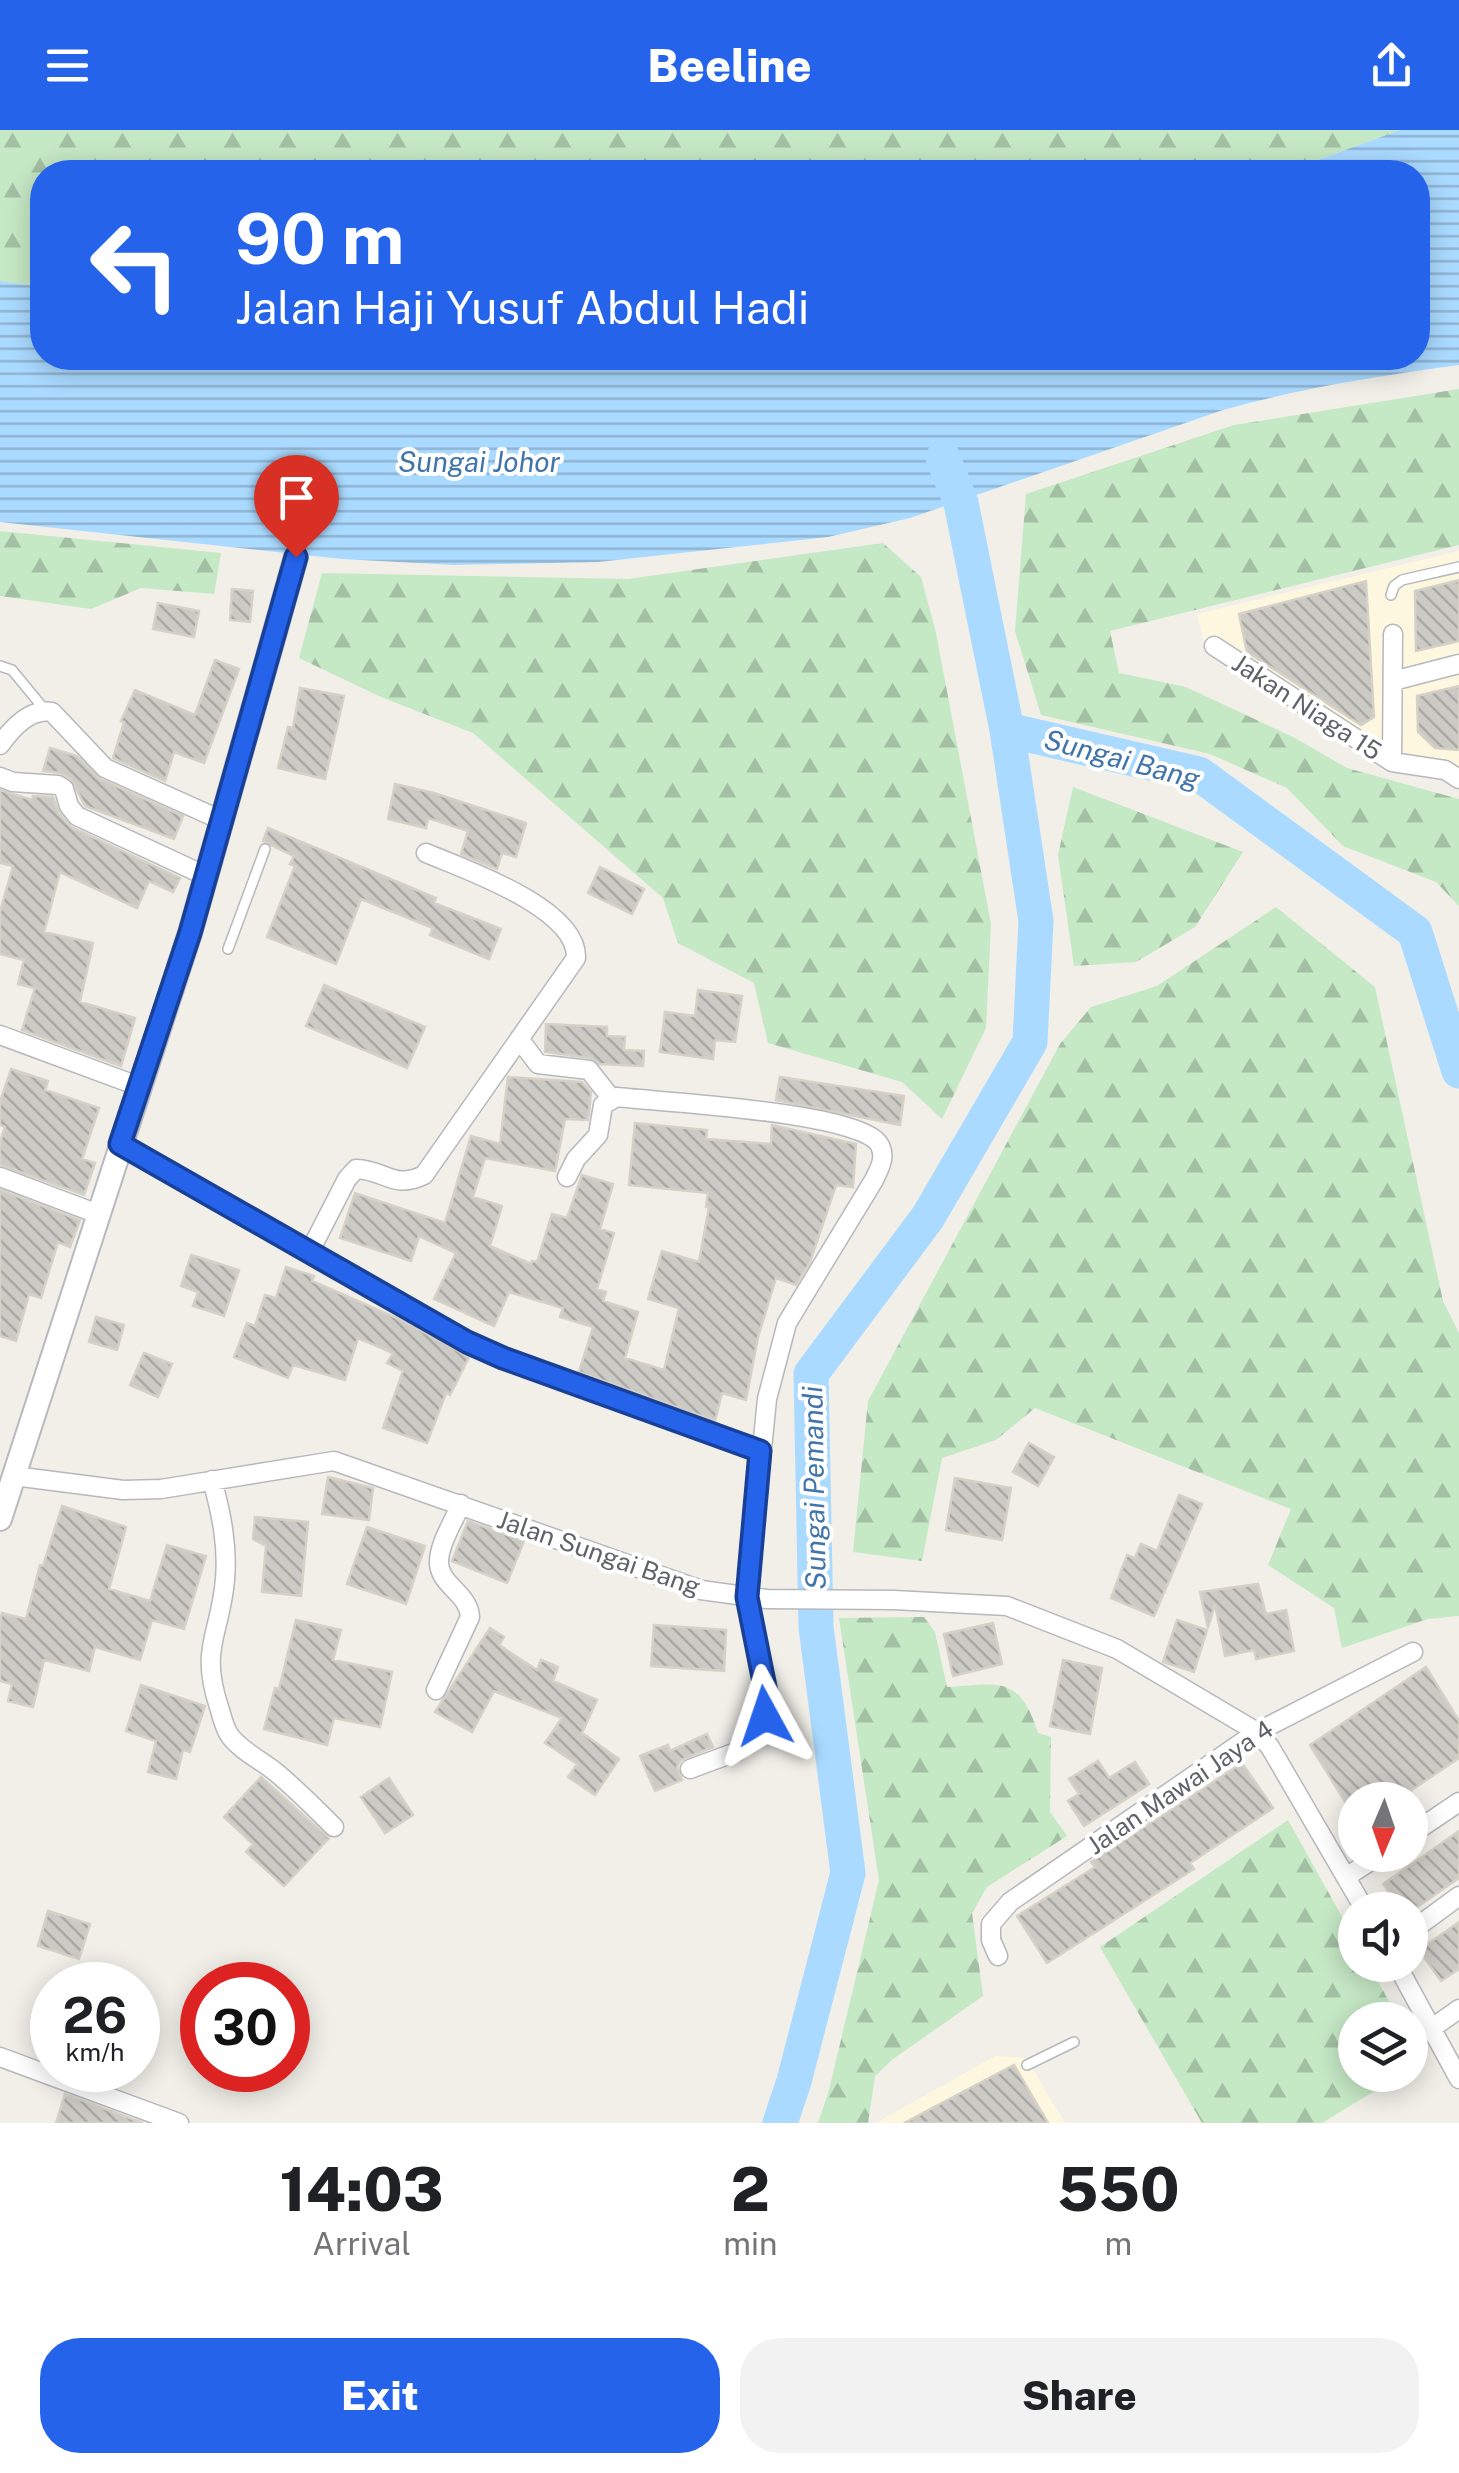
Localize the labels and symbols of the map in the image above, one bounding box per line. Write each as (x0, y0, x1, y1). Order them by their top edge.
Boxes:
water label: Sungai Johor (398, 445, 560, 478)
pin (254, 455, 339, 558)
street label: Jakan Niaga 15 (1227, 648, 1387, 766)
water label: Sungai Bang (1041, 722, 1204, 795)
water label: Sungai Pemandi (795, 1386, 832, 1590)
street label: Jalan Sungai Bang (493, 1504, 705, 1602)
position arrow (713, 1664, 817, 1768)
street label: Jalan Mawai Jaya 4 (1081, 1714, 1279, 1860)
north arrow (1338, 1782, 1428, 1872)
speed limit sign: 30 (180, 1962, 310, 2092)

